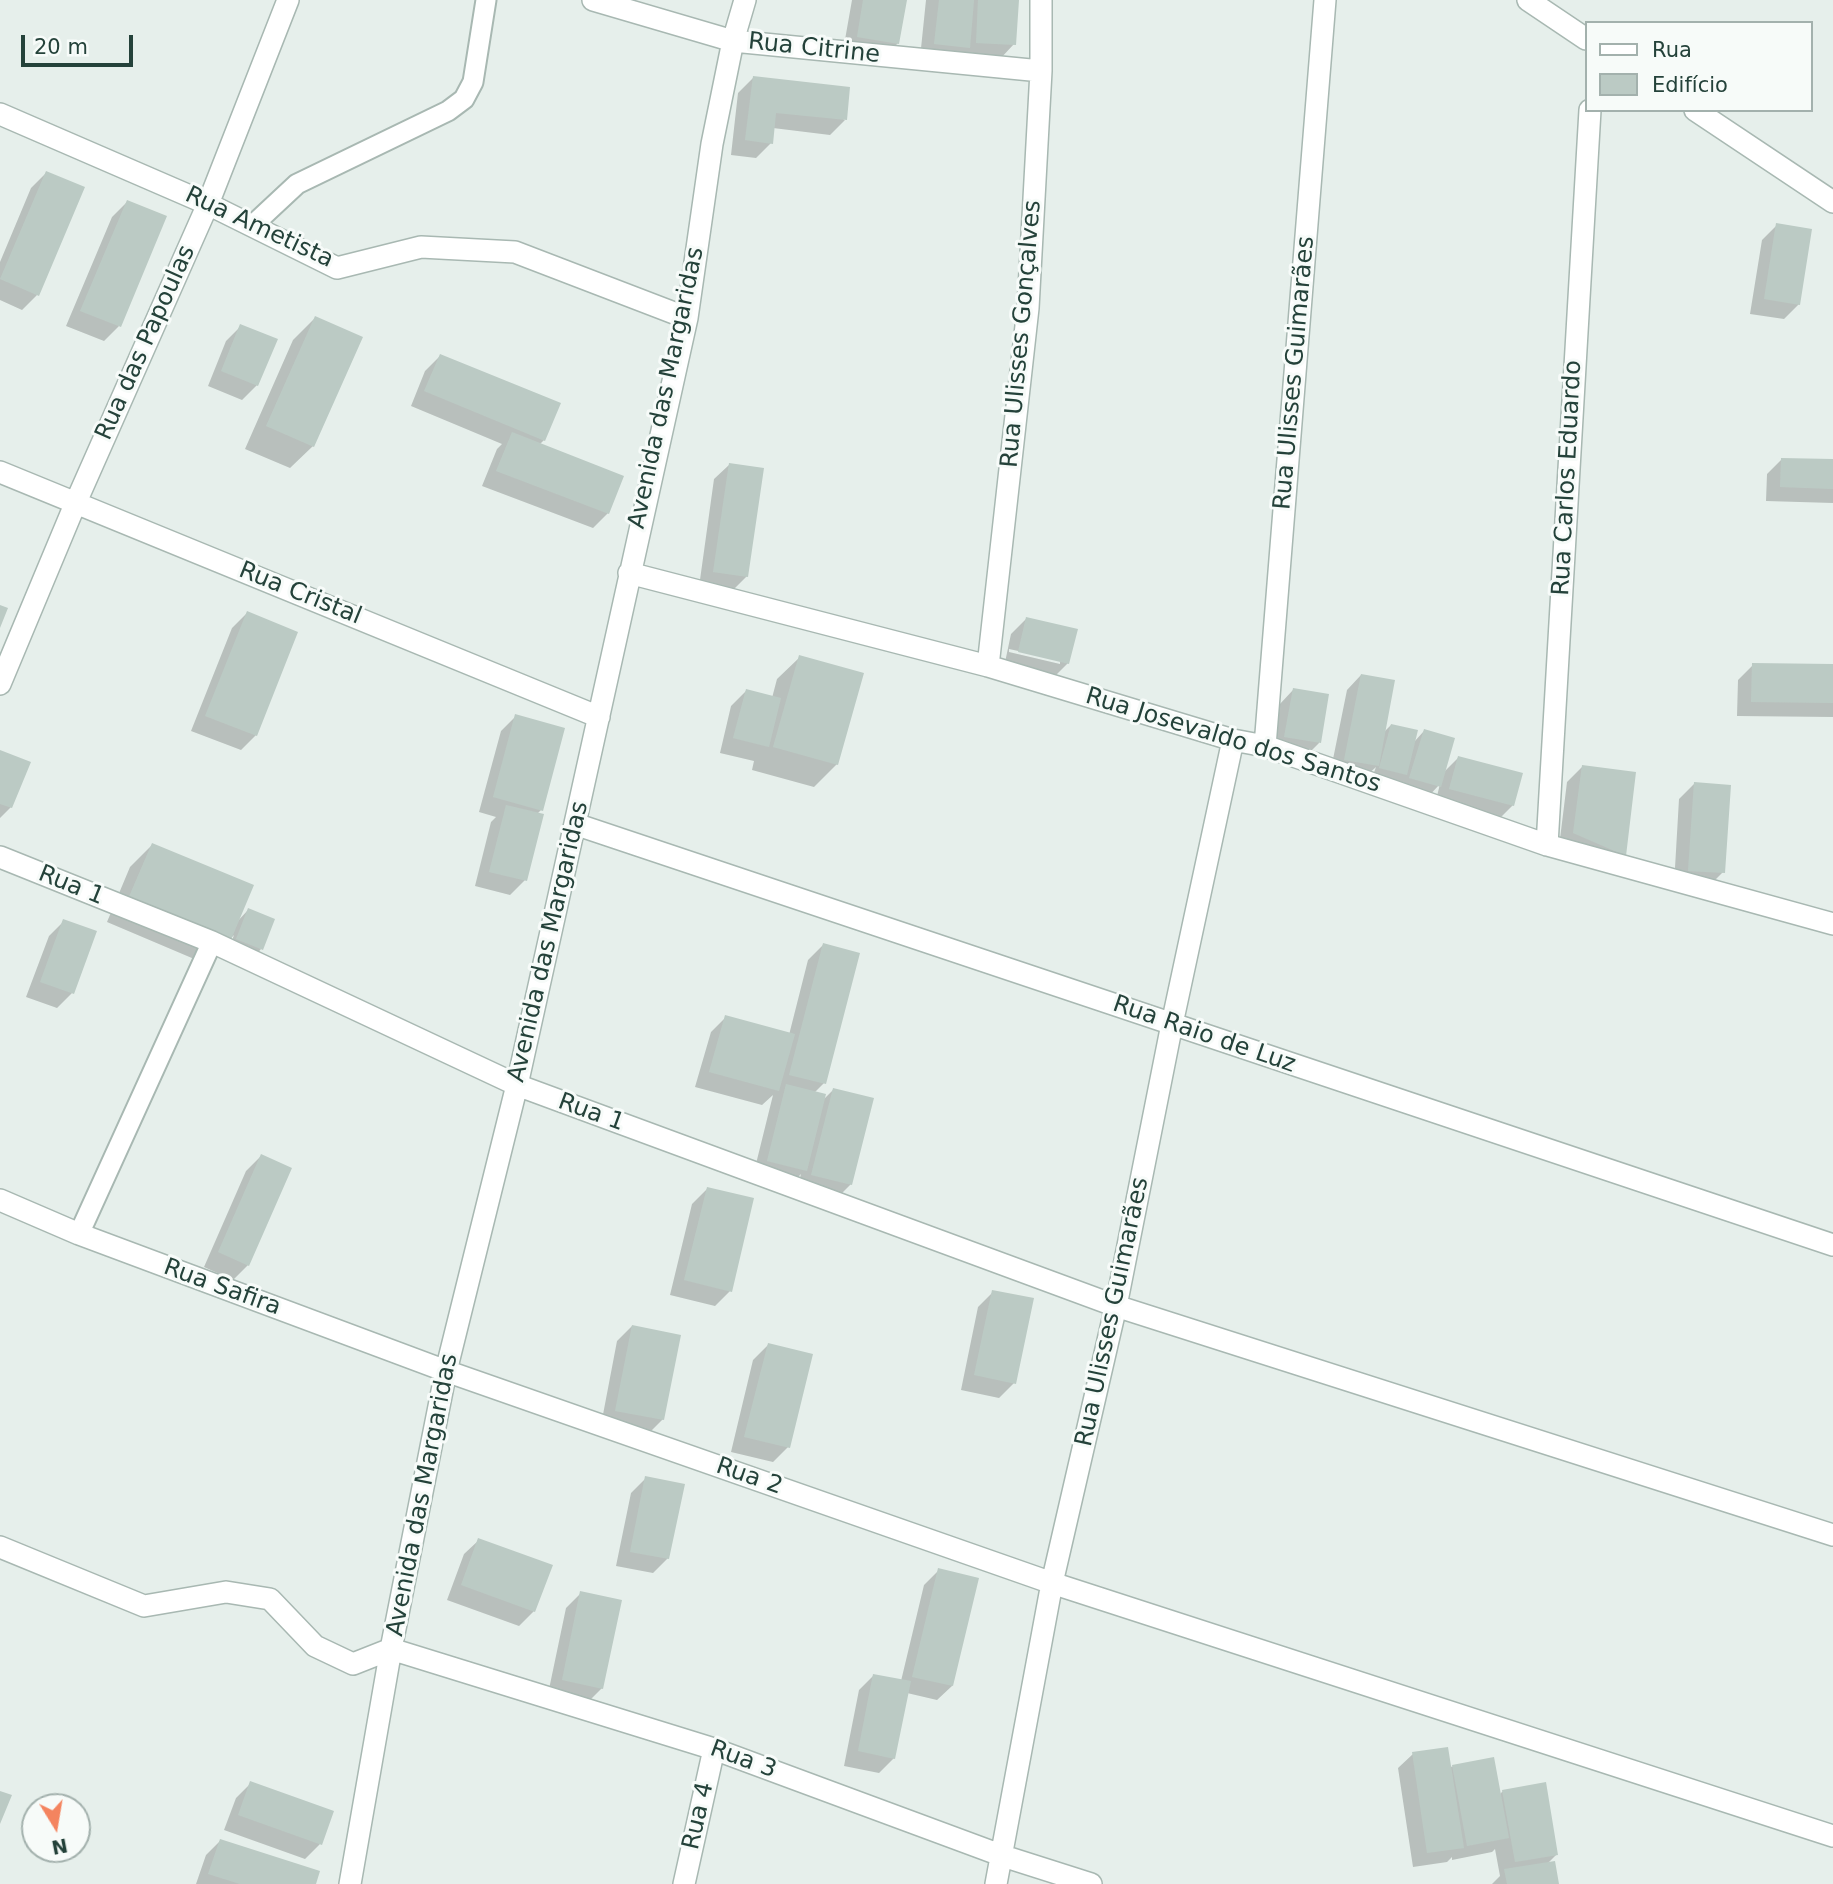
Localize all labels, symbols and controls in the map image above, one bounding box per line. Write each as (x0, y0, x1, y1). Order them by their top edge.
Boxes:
scale bar (24, 21, 136, 65)
legend (1584, 21, 1812, 112)
street label: Rua Citrine (747, 28, 881, 70)
text: 20 m (34, 35, 88, 59)
text: Rua (1652, 38, 1692, 62)
text: Edifício (1652, 73, 1728, 97)
street label: Rua Ametista (180, 181, 338, 275)
street label: Rua Ulisses Gonçalves (996, 199, 1048, 469)
street label: Rua Ulisses Guimarães (1269, 235, 1321, 511)
street label: Rua das Papoulas (90, 241, 202, 445)
street label: Avenida das Margaridas (623, 245, 711, 531)
street label: Rua Carlos Eduardo (1547, 360, 1589, 596)
street label: Rua Cristal (234, 556, 366, 632)
street label: Rua Josevaldo dos Santos (1082, 682, 1384, 800)
street label: Avenida das Margaridas (503, 799, 595, 1085)
street label: Rua 1 (34, 860, 108, 912)
street label: Rua Raio de Luz (1109, 990, 1299, 1080)
street label: Rua 1 (554, 1088, 628, 1138)
street label: Rua Ulisses Guimarães (1070, 1175, 1156, 1449)
street label: Rua Safira (159, 1253, 285, 1323)
street label: Avenida das Margaridas (381, 1351, 465, 1639)
street label: Rua 2 (712, 1452, 786, 1502)
street label: Rua 3 (706, 1735, 780, 1785)
street label: Rua 4 (677, 1779, 721, 1853)
north arrow (21, 1793, 91, 1863)
text: N (50, 1834, 70, 1859)

